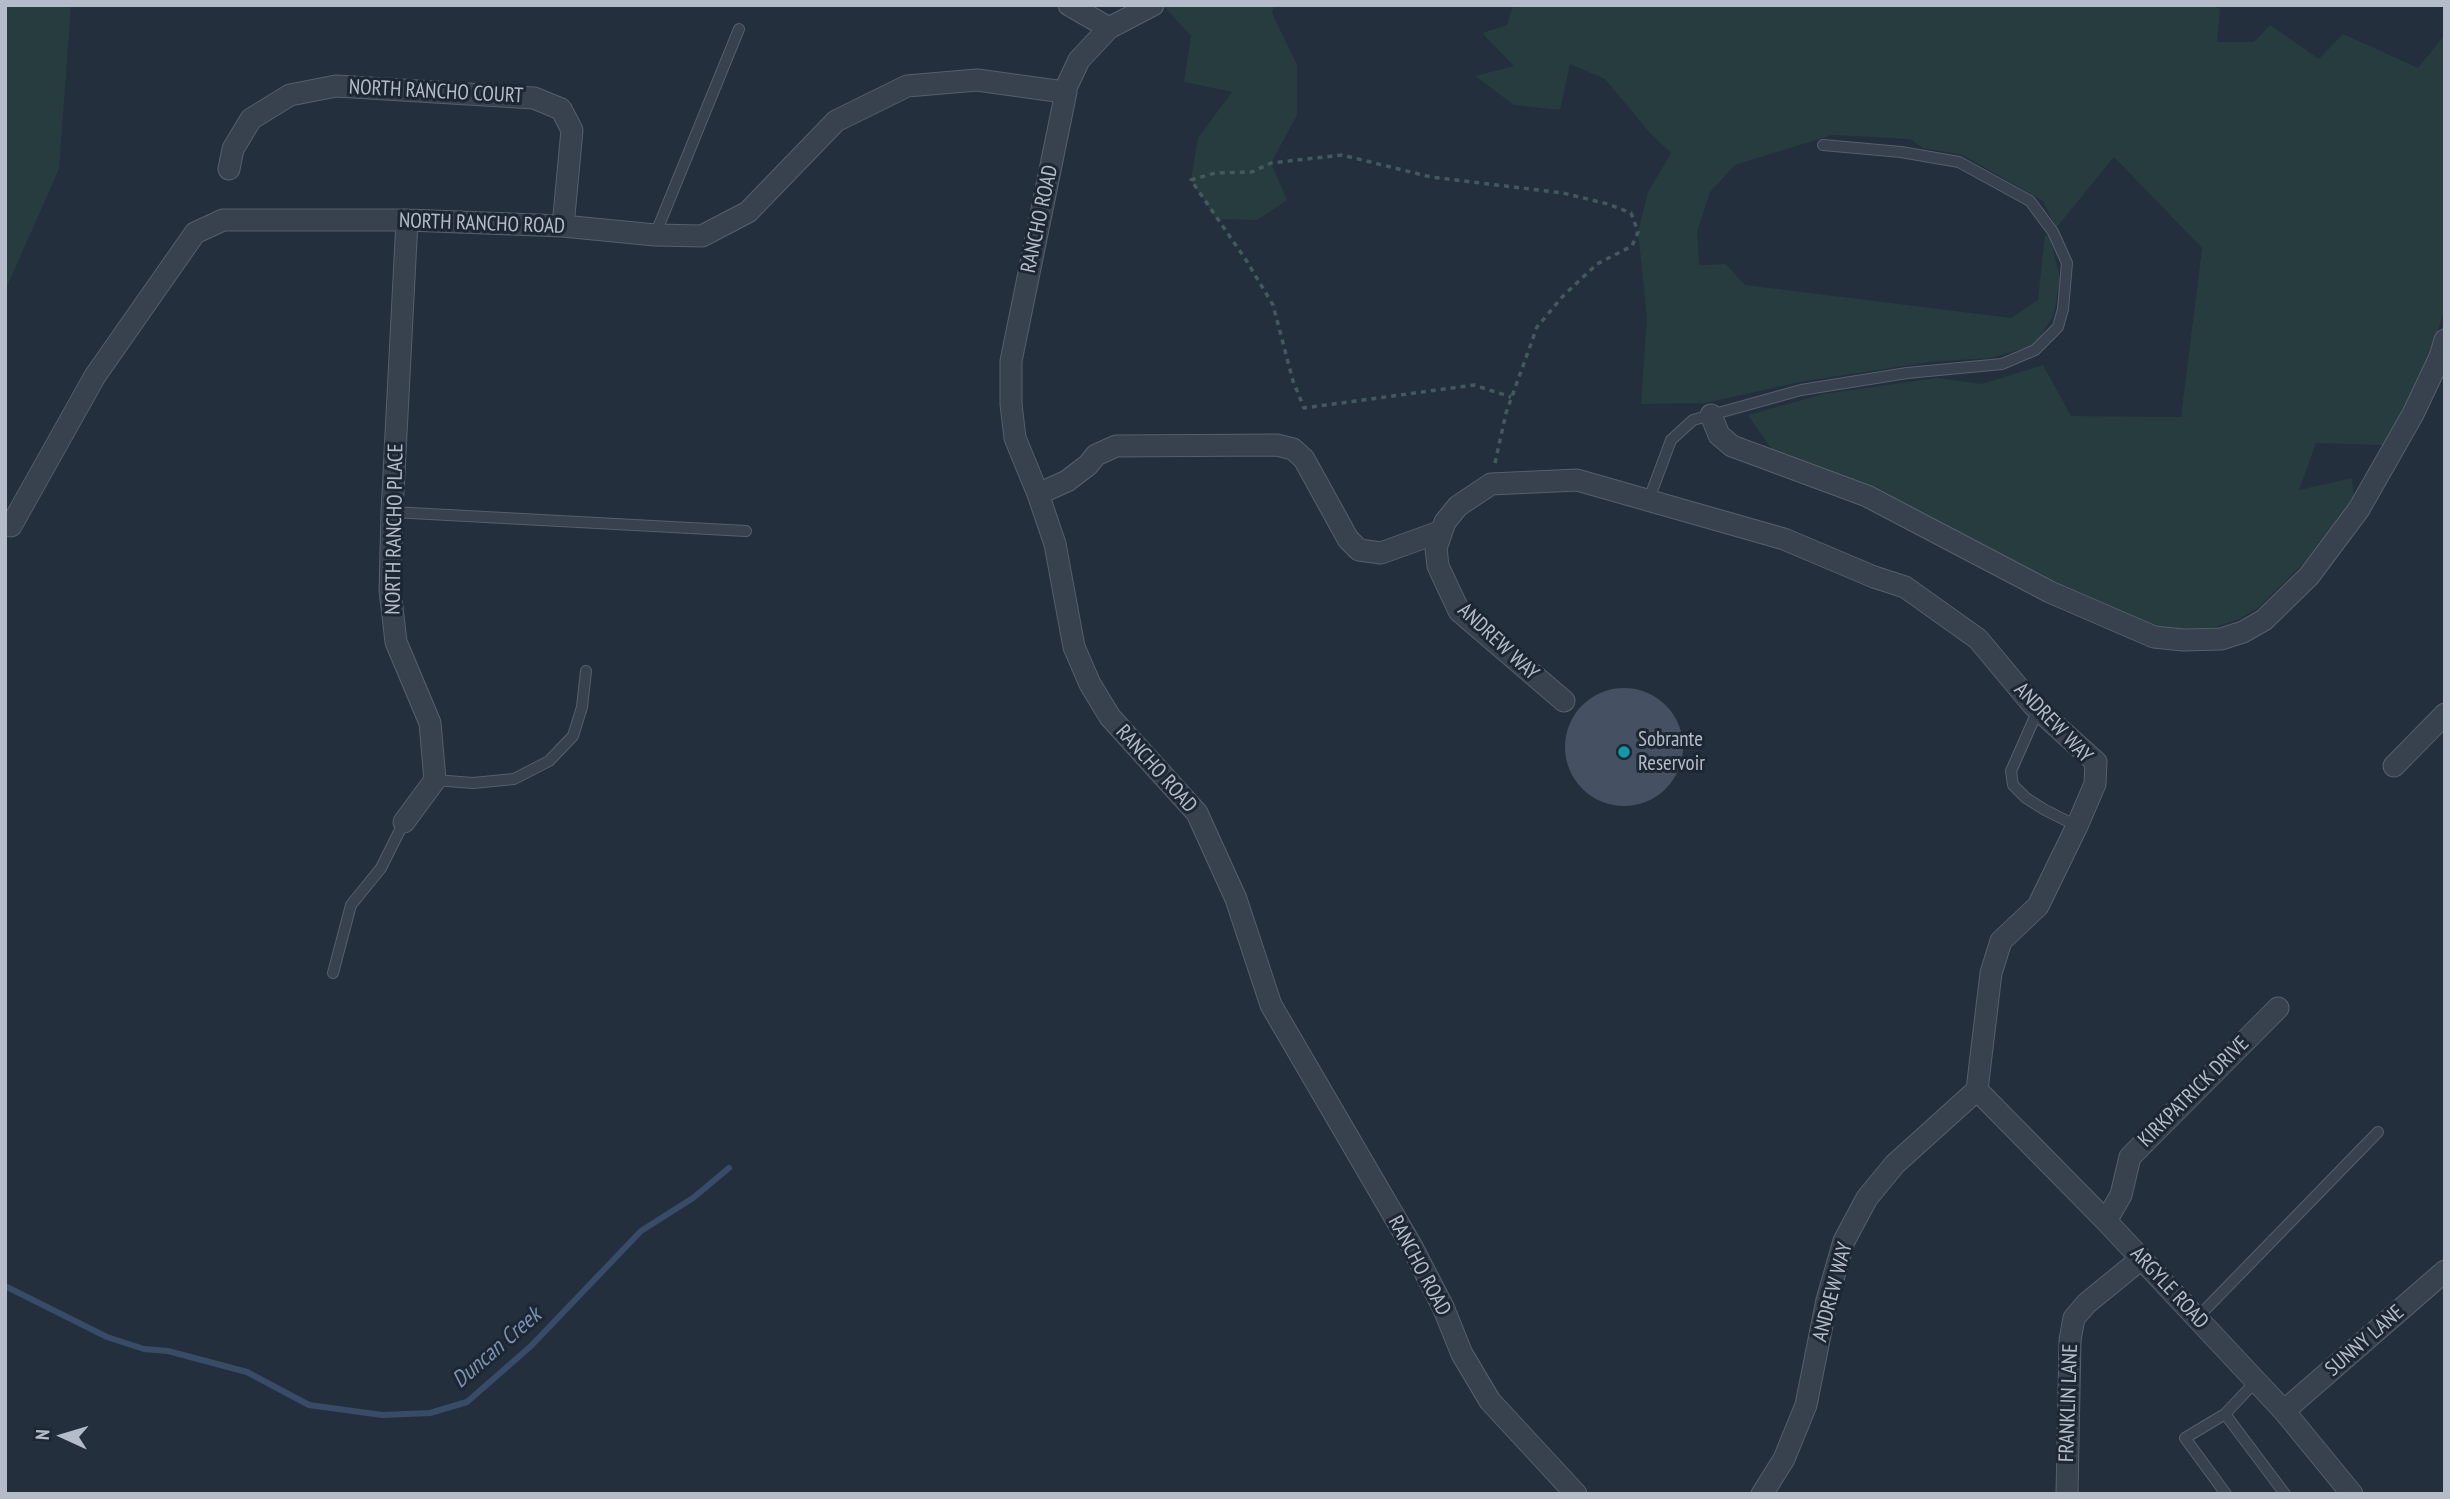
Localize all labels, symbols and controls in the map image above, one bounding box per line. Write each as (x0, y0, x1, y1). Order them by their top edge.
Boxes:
street label: NORTH RANCHO COURT (348, 75, 524, 109)
street label: RANCHO ROAD (1016, 163, 1064, 275)
street label: NORTH RANCHO ROAD (398, 209, 566, 239)
street label: NORTH RANCHO PLACE (381, 443, 409, 615)
street label: ANDREW WAY (1452, 598, 1544, 686)
street label: ANDREW WAY (2009, 678, 2097, 768)
street label: RANCHO ROAD (1110, 720, 1202, 818)
place label: Sobrante Reservoir (1638, 727, 1705, 777)
marker: Sobrante Reservoir (1616, 744, 1632, 760)
street label: KIRKPATRICK DRIVE (2133, 1031, 2255, 1153)
street label: RANCHO ROAD (1382, 1212, 1456, 1320)
street label: ANDREW WAY (1808, 1240, 1858, 1344)
street label: ARGYLE ROAD (2125, 1242, 2213, 1334)
street label: SUNNY LANE (2321, 1300, 2409, 1382)
water label: Duncan Creek (447, 1302, 547, 1394)
street label: FRANKLIN LANE (2054, 1343, 2084, 1463)
north arrow (28, 1401, 98, 1471)
text: N (30, 1429, 54, 1441)

